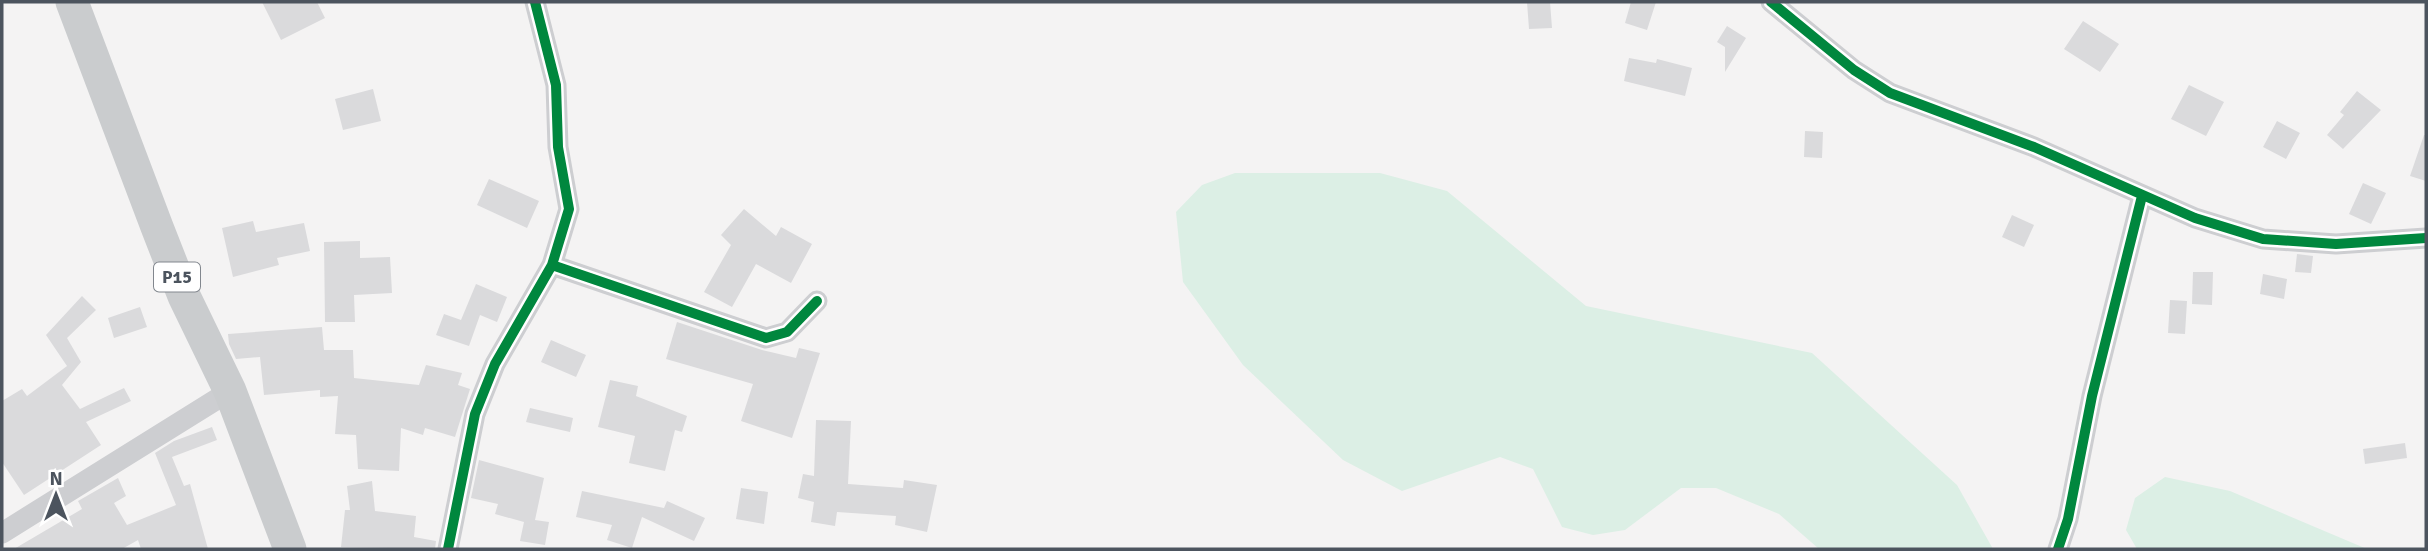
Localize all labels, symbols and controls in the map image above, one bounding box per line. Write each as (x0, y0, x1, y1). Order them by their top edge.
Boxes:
road number: P15 (154, 262, 200, 292)
north arrow (21, 460, 91, 530)
text: N (49, 467, 63, 491)

